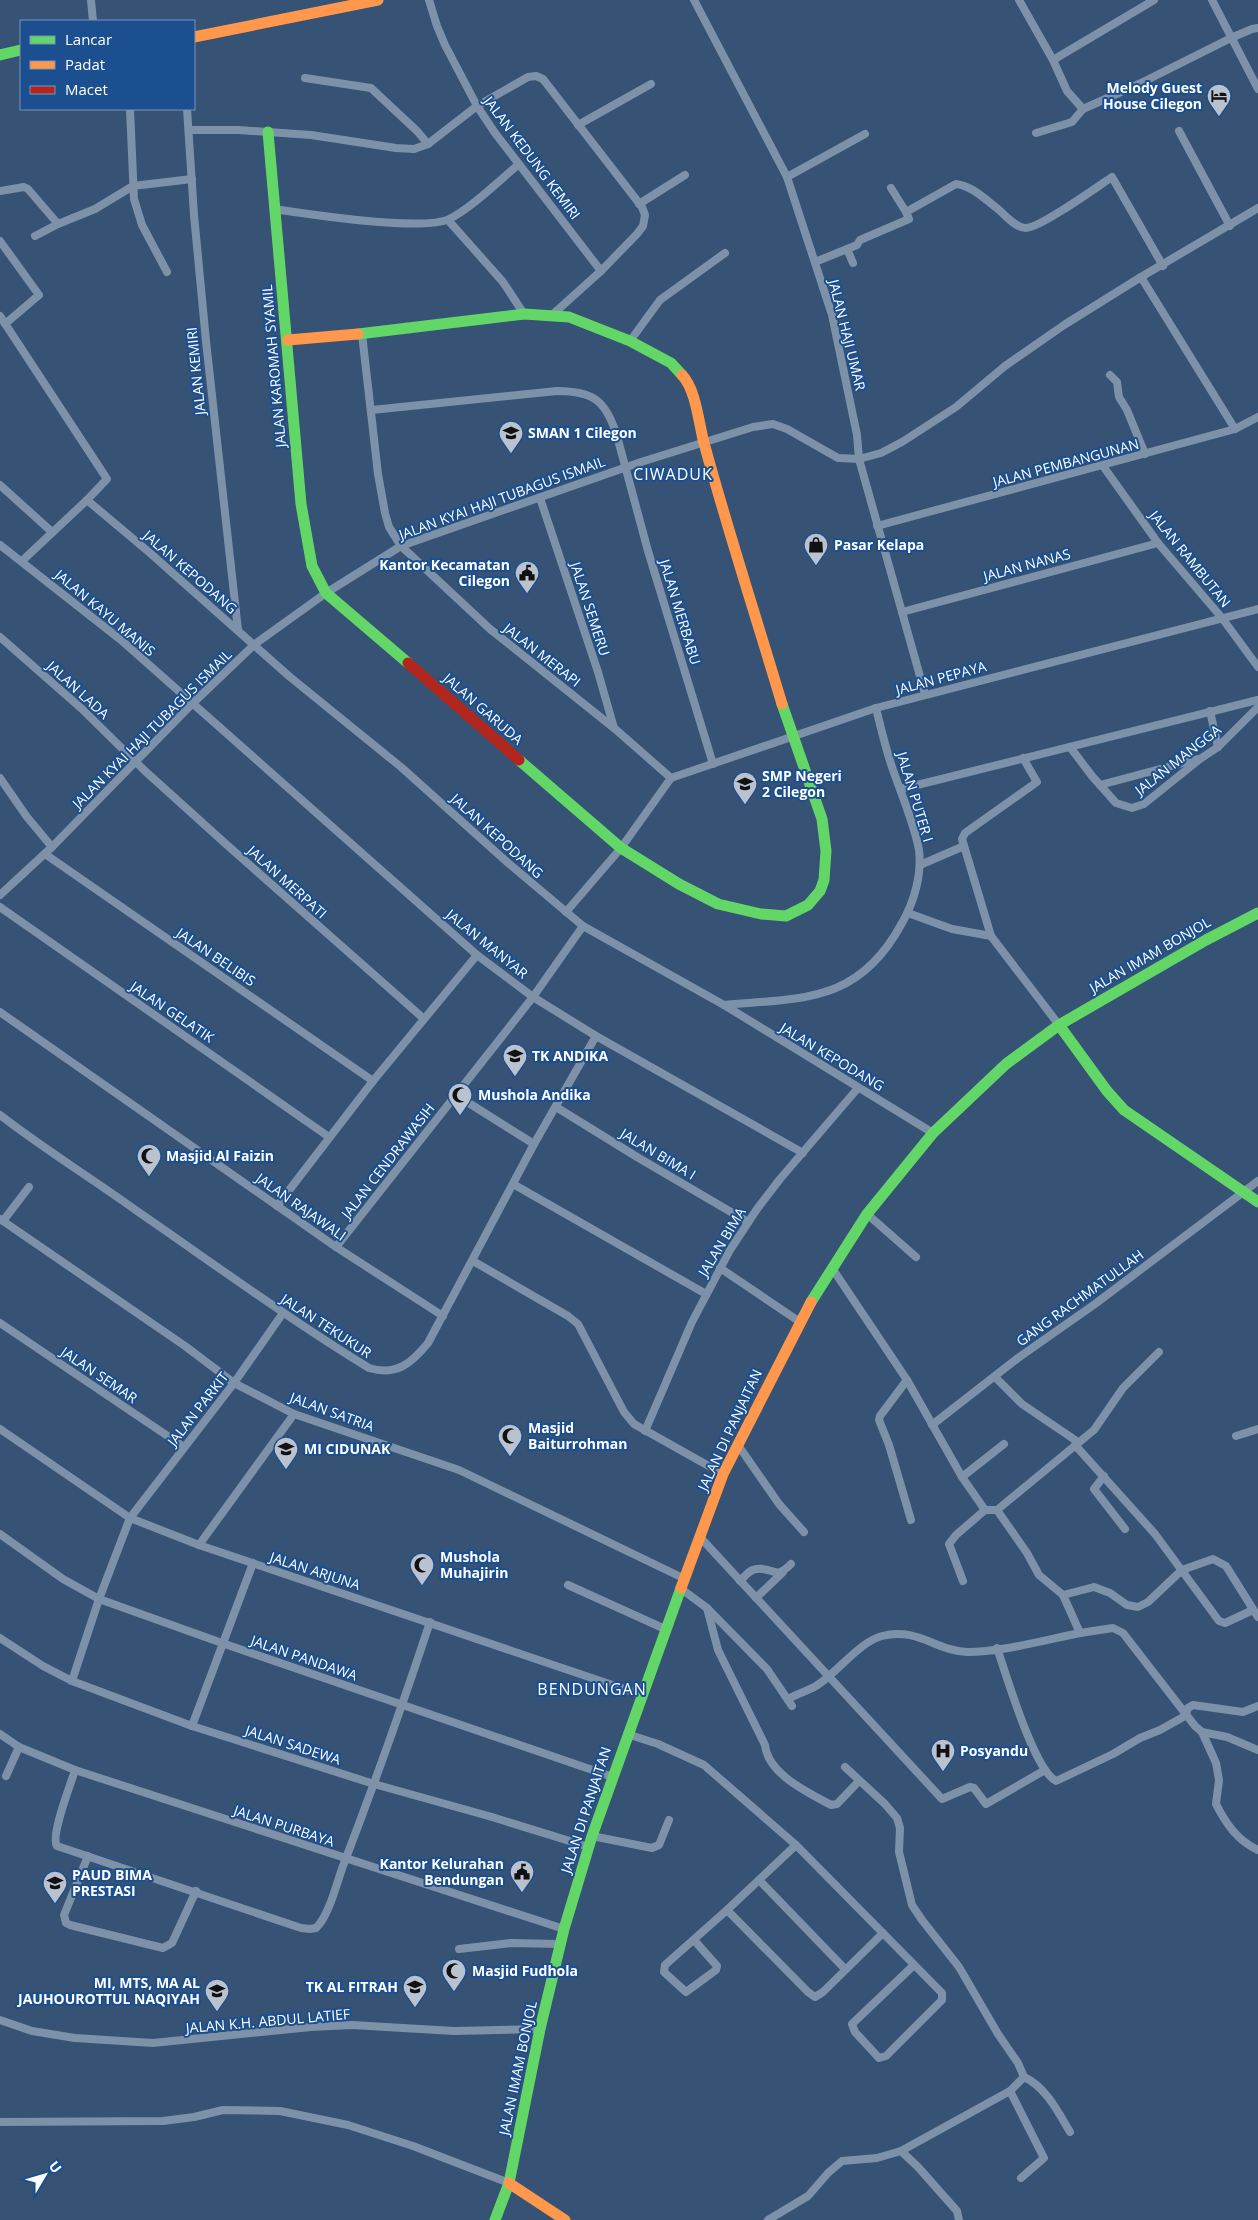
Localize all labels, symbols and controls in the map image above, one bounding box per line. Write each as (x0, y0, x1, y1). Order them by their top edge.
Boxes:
legend (20, 20, 195, 110)
text: Lancar (65, 29, 112, 49)
text: Padat (65, 54, 105, 74)
place label: Melody Guest House Cilegon (1103, 78, 1202, 113)
text: Macet (65, 79, 108, 99)
hotel icon: Melody Guest House Cilegon (1206, 83, 1232, 117)
street label: JALAN KEDUNG KEMIRI (479, 91, 585, 223)
street label: JALAN HAJI UMAR (824, 275, 871, 393)
street label: JALAN KAROMAH SYAMIL (257, 284, 290, 450)
street label: JALAN KEMIRI (181, 326, 210, 418)
school or university icon: SMAN 1 Cilegon (498, 420, 524, 454)
place label: SMAN 1 Cilegon (528, 423, 637, 442)
street label: JALAN PEMBANGUNAN (989, 434, 1141, 492)
street label: JALAN KYAI HAJI TUBAGUS ISMAIL (394, 451, 608, 544)
district label: CIWADUK (633, 463, 713, 485)
street label: JALAN RAMBUTAN (1144, 505, 1235, 611)
street label: JALAN KEPODANG (138, 524, 241, 618)
shop icon: Pasar Kelapa (803, 532, 829, 566)
place label: Pasar Kelapa (834, 535, 924, 554)
street label: JALAN NANAS (979, 544, 1073, 586)
place label: Kantor Kecamatan Cilegon (379, 555, 510, 590)
street label: JALAN MERBABU (655, 555, 706, 667)
street label: JALAN SEMERU (566, 558, 615, 658)
public building icon: Kantor Kecamatan Cilegon (514, 560, 540, 594)
street label: JALAN KAYU MANIS (50, 564, 160, 660)
street label: JALAN MERAPI (498, 617, 585, 691)
street label: JALAN KYAI HAJI TUBAGUS ISMAIL (66, 645, 235, 814)
street label: JALAN LADA (41, 655, 114, 723)
street label: JALAN PEPAYA (892, 656, 988, 699)
street label: JALAN GARUDA (438, 667, 527, 749)
street label: JALAN MANGGA (1129, 720, 1225, 800)
street label: JALAN PUTER I (892, 748, 938, 844)
place label: SMP Negeri 2 Cilegon (762, 766, 842, 801)
school or university icon: SMP Negeri 2 Cilegon (732, 771, 758, 805)
street label: JALAN KEPODANG (446, 788, 548, 882)
street label: JALAN MERPATI (242, 839, 331, 922)
street label: JALAN MANYAR (441, 903, 533, 983)
street label: JALAN IMAM BONJOL (1084, 912, 1214, 998)
street label: JALAN BELIBIS (171, 922, 260, 990)
street label: JALAN GELATIK (125, 975, 218, 1047)
street label: JALAN KEPODANG (775, 1017, 888, 1095)
school or university icon: TK ANDIKA (502, 1043, 528, 1077)
place label: TK ANDIKA (532, 1046, 608, 1065)
mosque icon: Mushola Andika (447, 1082, 473, 1116)
place label: Mushola Andika (478, 1085, 591, 1104)
street label: JALAN CENDRAWASIH (335, 1099, 439, 1224)
street label: JALAN BIMA I (615, 1123, 700, 1184)
mosque icon: Masjid Al Faizin (136, 1143, 162, 1177)
place label: Masjid Al Faizin (166, 1146, 274, 1165)
street label: JALAN RAJAWALI (251, 1167, 350, 1245)
street label: JALAN BIMA (692, 1204, 750, 1282)
street label: GANG RACHMATULLAH (1012, 1245, 1147, 1350)
street label: JALAN TEKUKUR (276, 1288, 376, 1362)
street label: JALAN SEMAR (56, 1341, 142, 1407)
street label: JALAN DI PANJAITAN (692, 1366, 766, 1495)
street label: JALAN PARKIT (161, 1368, 233, 1451)
street label: JALAN SATRIA (285, 1387, 377, 1436)
place label: Masjid Baiturrohman (528, 1418, 627, 1453)
mosque icon: Masjid Baiturrohman (497, 1423, 523, 1457)
school or university icon: MI CIDUNAK (273, 1436, 299, 1470)
place label: MI CIDUNAK (304, 1439, 391, 1458)
street label: JALAN ARJUNA (266, 1546, 363, 1594)
place label: Mushola Muhajirin (440, 1547, 508, 1582)
mosque icon: Mushola Muhajirin (409, 1552, 435, 1586)
street label: JALAN PANDAWA (246, 1630, 360, 1685)
district label: BENDUNGAN (537, 1678, 647, 1700)
street label: JALAN SADEWA (241, 1720, 343, 1769)
hospital icon: Posyandu (930, 1738, 956, 1772)
place label: Posyandu (960, 1741, 1028, 1760)
street label: JALAN DI PANJAITAN (555, 1744, 615, 1878)
street label: JALAN PURBAYA (229, 1800, 337, 1851)
place label: Kantor Kelurahan Bendungan (380, 1854, 504, 1889)
public building icon: Kantor Kelurahan Bendungan (509, 1859, 535, 1893)
place label: PAUD BIMA PRESTASI (72, 1865, 152, 1900)
school or university icon: PAUD BIMA PRESTASI (42, 1870, 68, 1904)
mosque icon: Masjid Fudhola (441, 1958, 467, 1992)
place label: Masjid Fudhola (472, 1961, 578, 1980)
place label: MI, MTS, MA AL JAUHOUROTTUL NAQIYAH (16, 1973, 200, 2008)
school or university icon: TK AL FITRAH (402, 1974, 428, 2008)
place label: TK AL FITRAH (306, 1977, 398, 1996)
school or university icon: MI, MTS, MA AL JAUHOUROTTUL NAQIYAH (204, 1978, 230, 2012)
street label: JALAN IMAM BONJOL (494, 1999, 541, 2139)
street label: JALAN K.H. ABDUL LATIEF (183, 2004, 351, 2037)
north arrow (20, 2150, 70, 2200)
text: U (45, 2157, 66, 2177)

